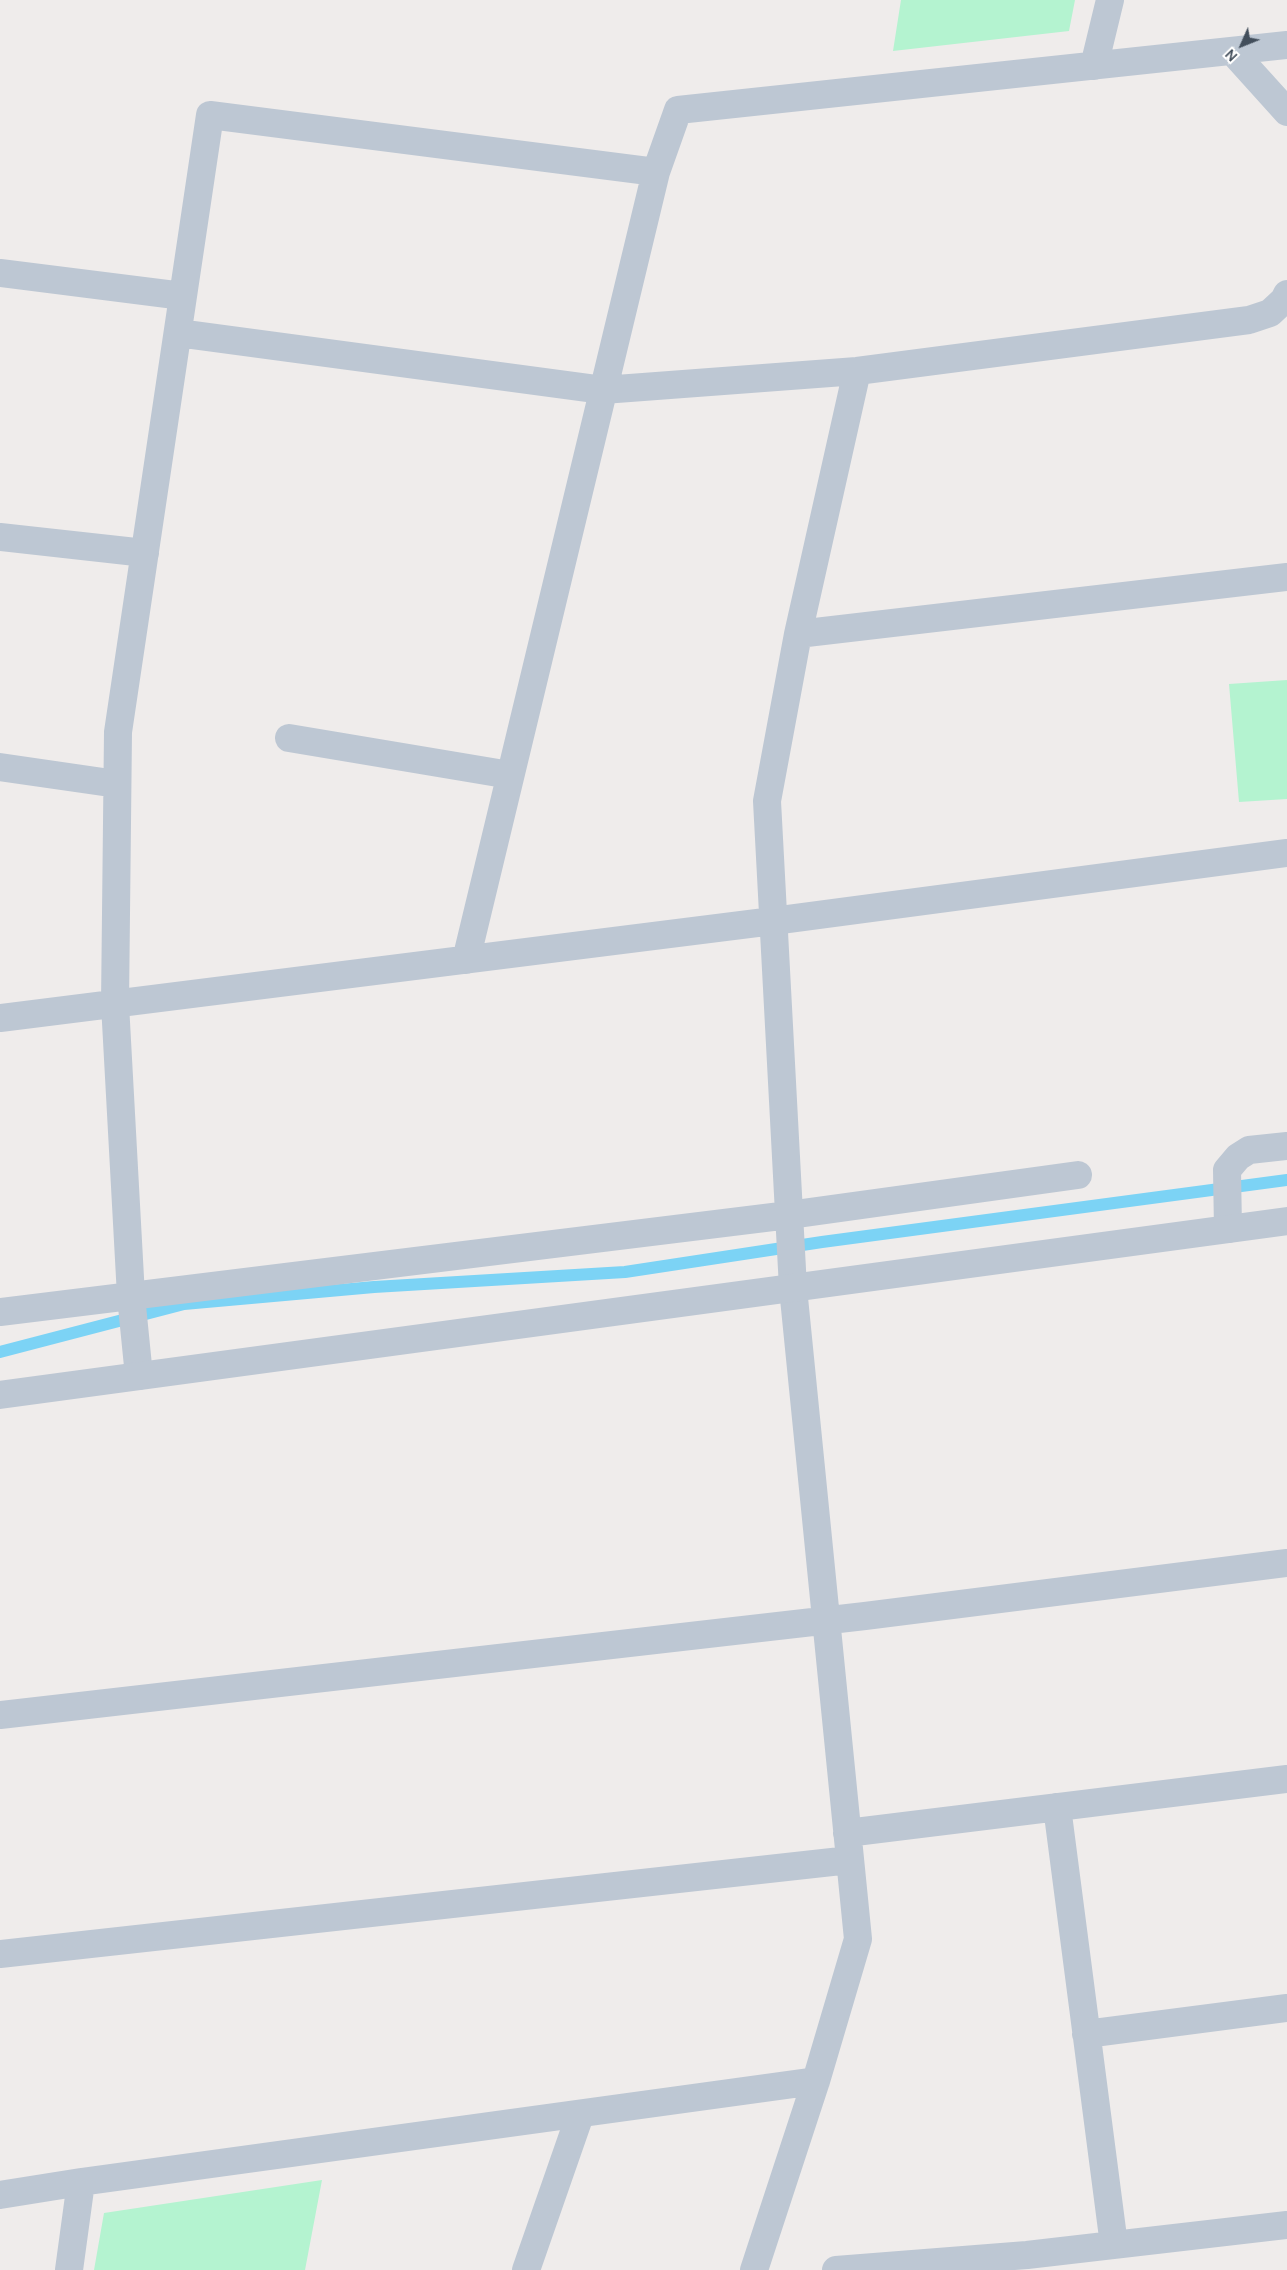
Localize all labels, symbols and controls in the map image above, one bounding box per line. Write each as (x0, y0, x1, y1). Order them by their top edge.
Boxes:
north arrow (1217, 20, 1267, 70)
text: N (1221, 46, 1241, 66)

